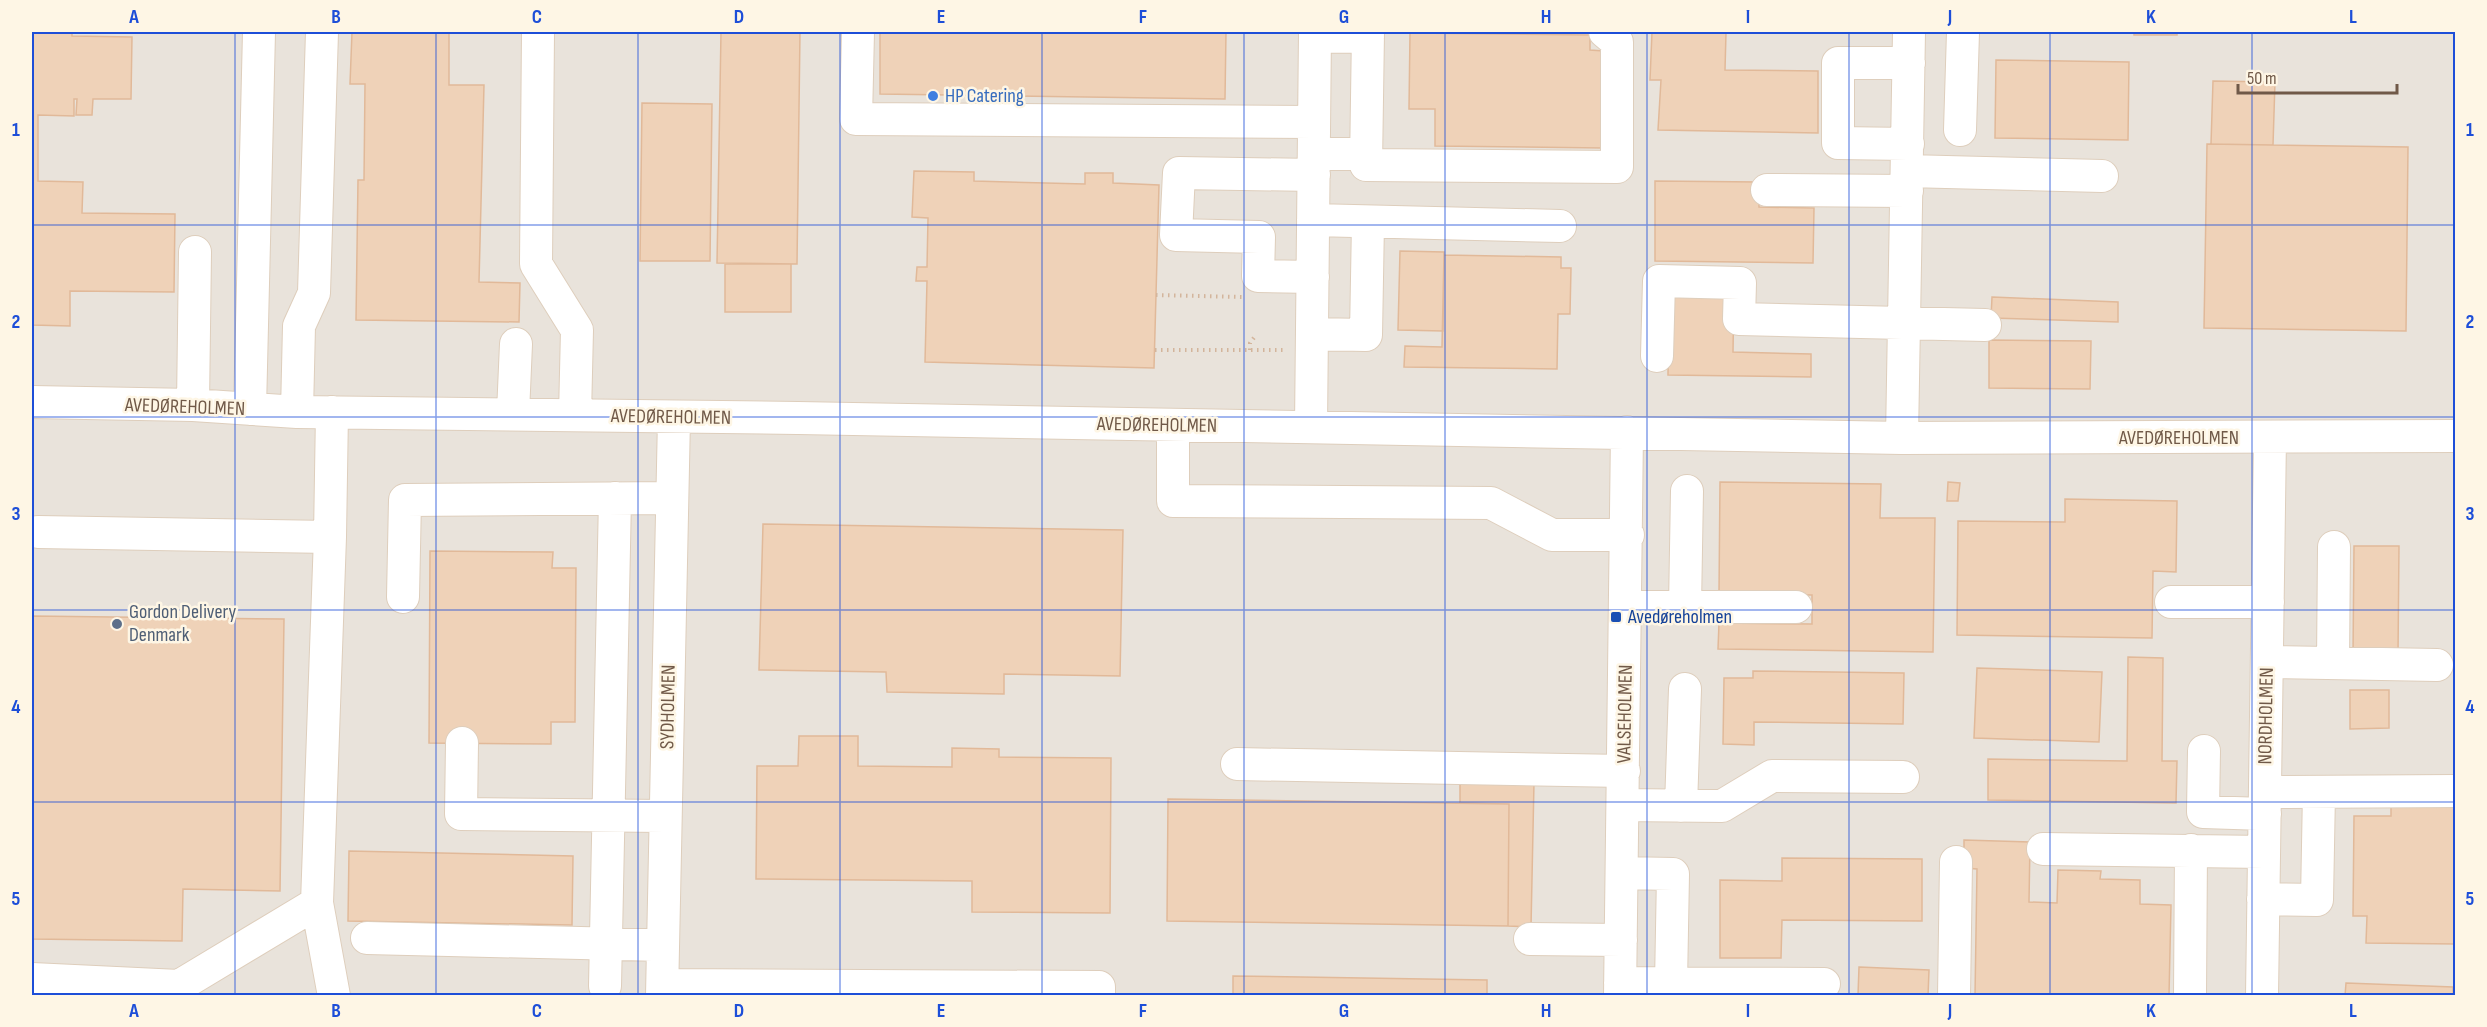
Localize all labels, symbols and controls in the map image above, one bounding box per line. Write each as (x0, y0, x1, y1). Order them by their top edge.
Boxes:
text: A (128, 5, 139, 29)
text: B (331, 5, 341, 29)
text: C (532, 5, 542, 29)
text: D (734, 5, 744, 29)
text: E (937, 5, 945, 29)
text: F (1139, 5, 1147, 29)
text: G (1339, 5, 1349, 29)
text: H (1541, 5, 1551, 29)
text: I (1746, 5, 1750, 29)
text: J (1947, 5, 1952, 29)
text: K (2146, 5, 2156, 29)
text: L (2349, 5, 2357, 29)
scale bar (2238, 57, 2397, 95)
text: 50 m (2247, 68, 2277, 89)
place label: HP Catering (945, 84, 1024, 108)
marker: HP Catering (926, 89, 940, 103)
text: 1 (12, 118, 20, 142)
text: 1 (2466, 118, 2474, 142)
text: 2 (12, 310, 20, 334)
text: 2 (2466, 310, 2474, 334)
street label: AVEDØREHOLMEN (124, 393, 245, 421)
street label: AVEDØREHOLMEN (610, 404, 731, 430)
street label: AVEDØREHOLMEN (1096, 412, 1217, 438)
street label: AVEDØREHOLMEN (2118, 426, 2239, 450)
text: 3 (12, 502, 21, 526)
text: 3 (2466, 502, 2475, 526)
place label: Gordon Delivery Denmark (129, 600, 236, 647)
place label: Avedøreholmen (1627, 605, 1732, 629)
marker: Avedøreholmen (1609, 610, 1623, 624)
marker: Gordon Delivery Denmark (110, 617, 124, 631)
street label: VALSEHOLMEN (1612, 664, 1638, 764)
street label: SYDHOLMEN (655, 665, 681, 749)
street label: NORDHOLMEN (2253, 667, 2279, 765)
text: 4 (11, 695, 21, 719)
text: 4 (2465, 695, 2475, 719)
text: 5 (12, 887, 21, 911)
text: 5 (2466, 887, 2475, 911)
text: A (128, 999, 139, 1023)
text: B (331, 999, 341, 1023)
text: C (532, 999, 542, 1023)
text: D (734, 999, 744, 1023)
text: E (937, 999, 945, 1023)
text: F (1139, 999, 1147, 1023)
text: G (1339, 999, 1349, 1023)
text: H (1541, 999, 1551, 1023)
text: I (1746, 999, 1750, 1023)
text: J (1947, 999, 1952, 1023)
text: K (2146, 999, 2156, 1023)
text: L (2349, 999, 2357, 1023)

